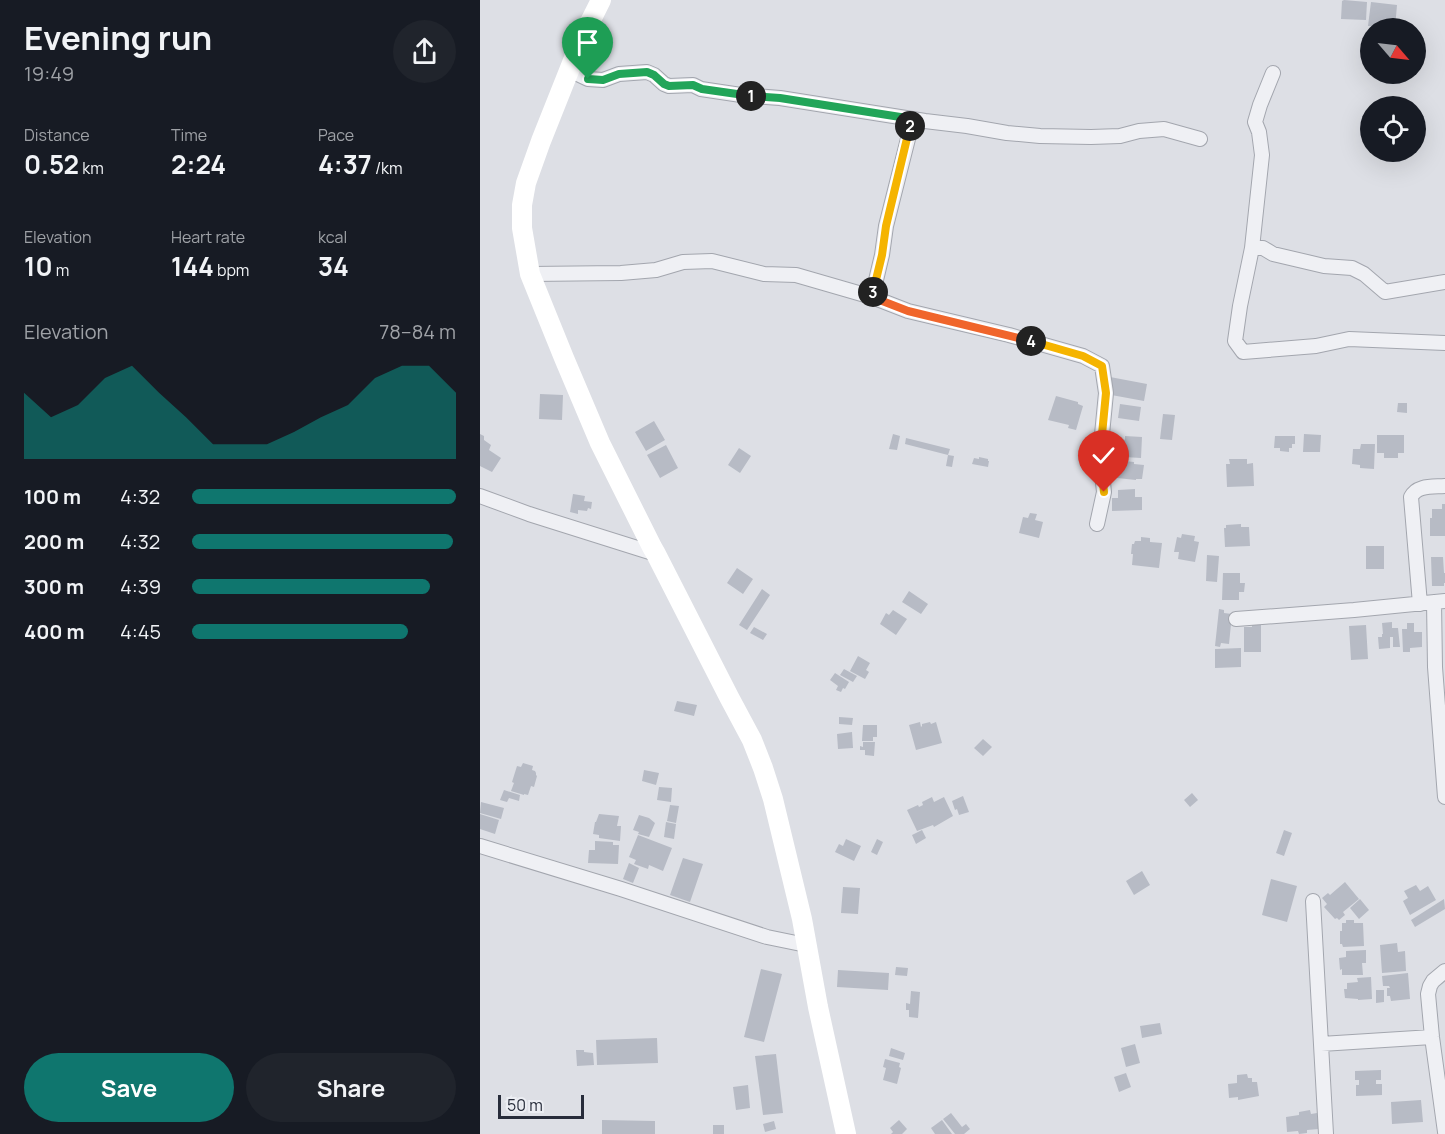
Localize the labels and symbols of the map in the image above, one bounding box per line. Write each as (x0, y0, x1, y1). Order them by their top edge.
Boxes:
pin (562, 17, 613, 79)
north arrow (1360, 18, 1426, 84)
pin: 1 (736, 81, 766, 111)
pin: 2 (895, 111, 925, 141)
pin: 3 (858, 277, 888, 307)
pin: 4 (1016, 326, 1046, 356)
pin (1078, 430, 1129, 492)
scale bar (498, 1092, 584, 1120)

